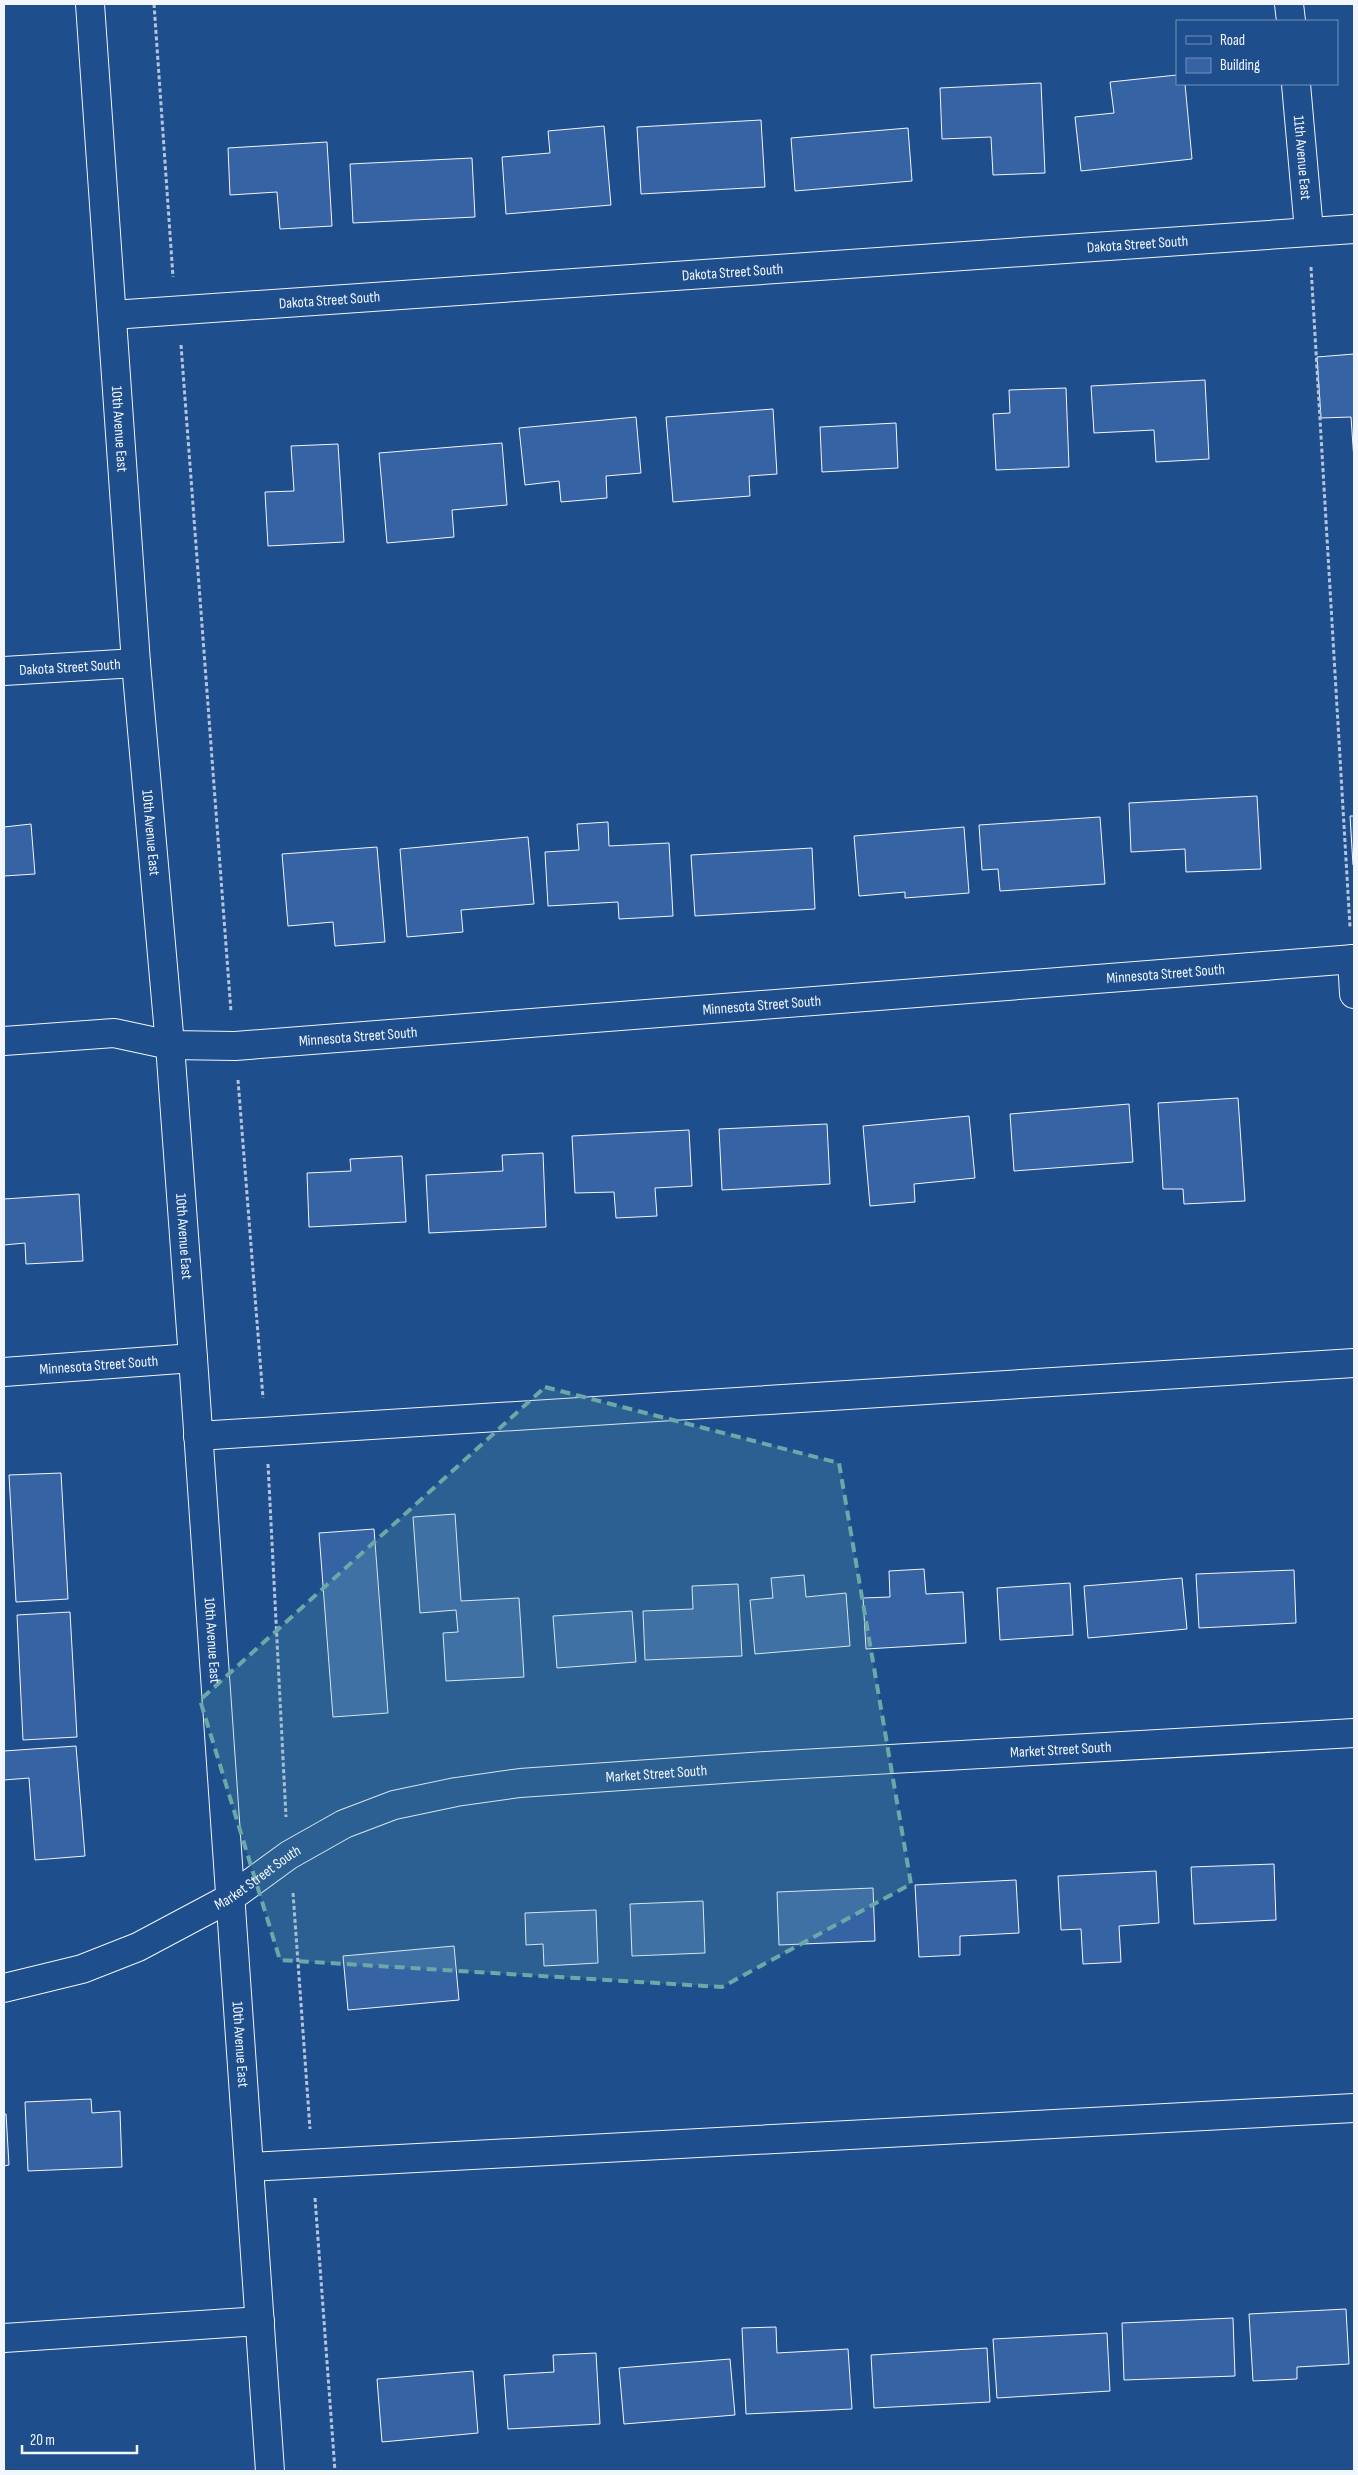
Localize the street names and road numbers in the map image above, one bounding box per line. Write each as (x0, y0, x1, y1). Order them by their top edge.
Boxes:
street label: 11th Avenue East (1289, 115, 1315, 201)
street label: Dakota Street South (1086, 232, 1189, 257)
street label: Dakota Street South (681, 260, 784, 286)
street label: Dakota Street South (278, 287, 381, 313)
street label: 10th Avenue East (107, 385, 132, 473)
street label: Dakota Street South (19, 655, 121, 680)
street label: 10th Avenue East (137, 789, 164, 877)
street label: Minnesota Street South (1106, 960, 1226, 988)
street label: Minnesota Street South (702, 991, 822, 1020)
street label: Minnesota Street South (298, 1023, 418, 1051)
street label: 10th Avenue East (171, 1193, 196, 1280)
street label: Minnesota Street South (39, 1352, 159, 1379)
street label: 10th Avenue East (200, 1597, 225, 1684)
street label: Market Street South (1009, 1738, 1112, 1762)
street label: Market Street South (605, 1761, 708, 1787)
street label: Market Street South (211, 1841, 304, 1915)
street label: 10th Avenue East (228, 2001, 252, 2088)

